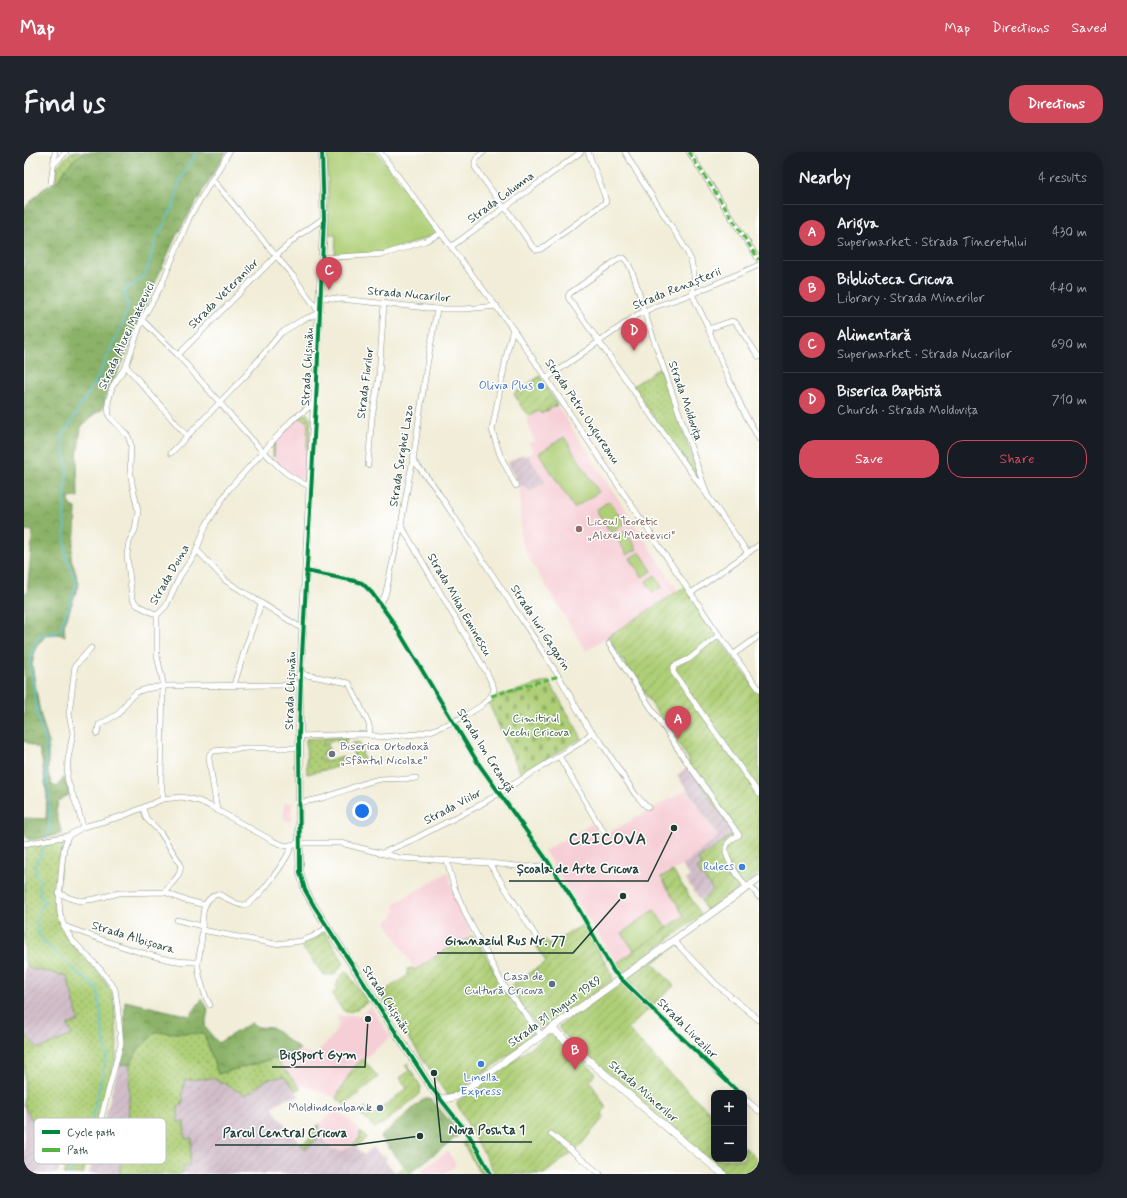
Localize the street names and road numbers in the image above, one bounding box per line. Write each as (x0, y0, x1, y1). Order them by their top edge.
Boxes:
street label: Strada Columna (464, 168, 538, 228)
street label: Strada Veteranilor (185, 255, 263, 333)
street label: Strada Renașterii (630, 264, 724, 314)
street label: Strada Alexei Mateevici (95, 280, 159, 392)
street label: Strada Nucarilor (367, 283, 452, 307)
street label: Strada Chișinău (298, 327, 318, 407)
street label: Strada Florilor (354, 346, 378, 420)
street label: Strada Petru Ungureanu (540, 356, 624, 469)
street label: Strada Moldovița (664, 359, 706, 443)
street label: Strada Serghei Lazo (386, 404, 418, 508)
street label: Strada Doina (146, 542, 194, 608)
street label: Strada Mihai Eminescu (423, 550, 495, 660)
street label: Strada Iuri Gagarin (506, 582, 574, 674)
street label: Strada Chișinău (282, 651, 300, 730)
street label: Strada Ion Creangă (452, 706, 518, 797)
street label: Strada Viilor (421, 785, 485, 829)
street label: Strada Albișoara (89, 918, 177, 958)
street label: Strada Chișinău (358, 963, 414, 1038)
street label: Strada 31 August 1989 (505, 973, 605, 1051)
street label: Strada Livezilor (653, 995, 721, 1063)
street label: Strada Minerilor (605, 1057, 682, 1127)

